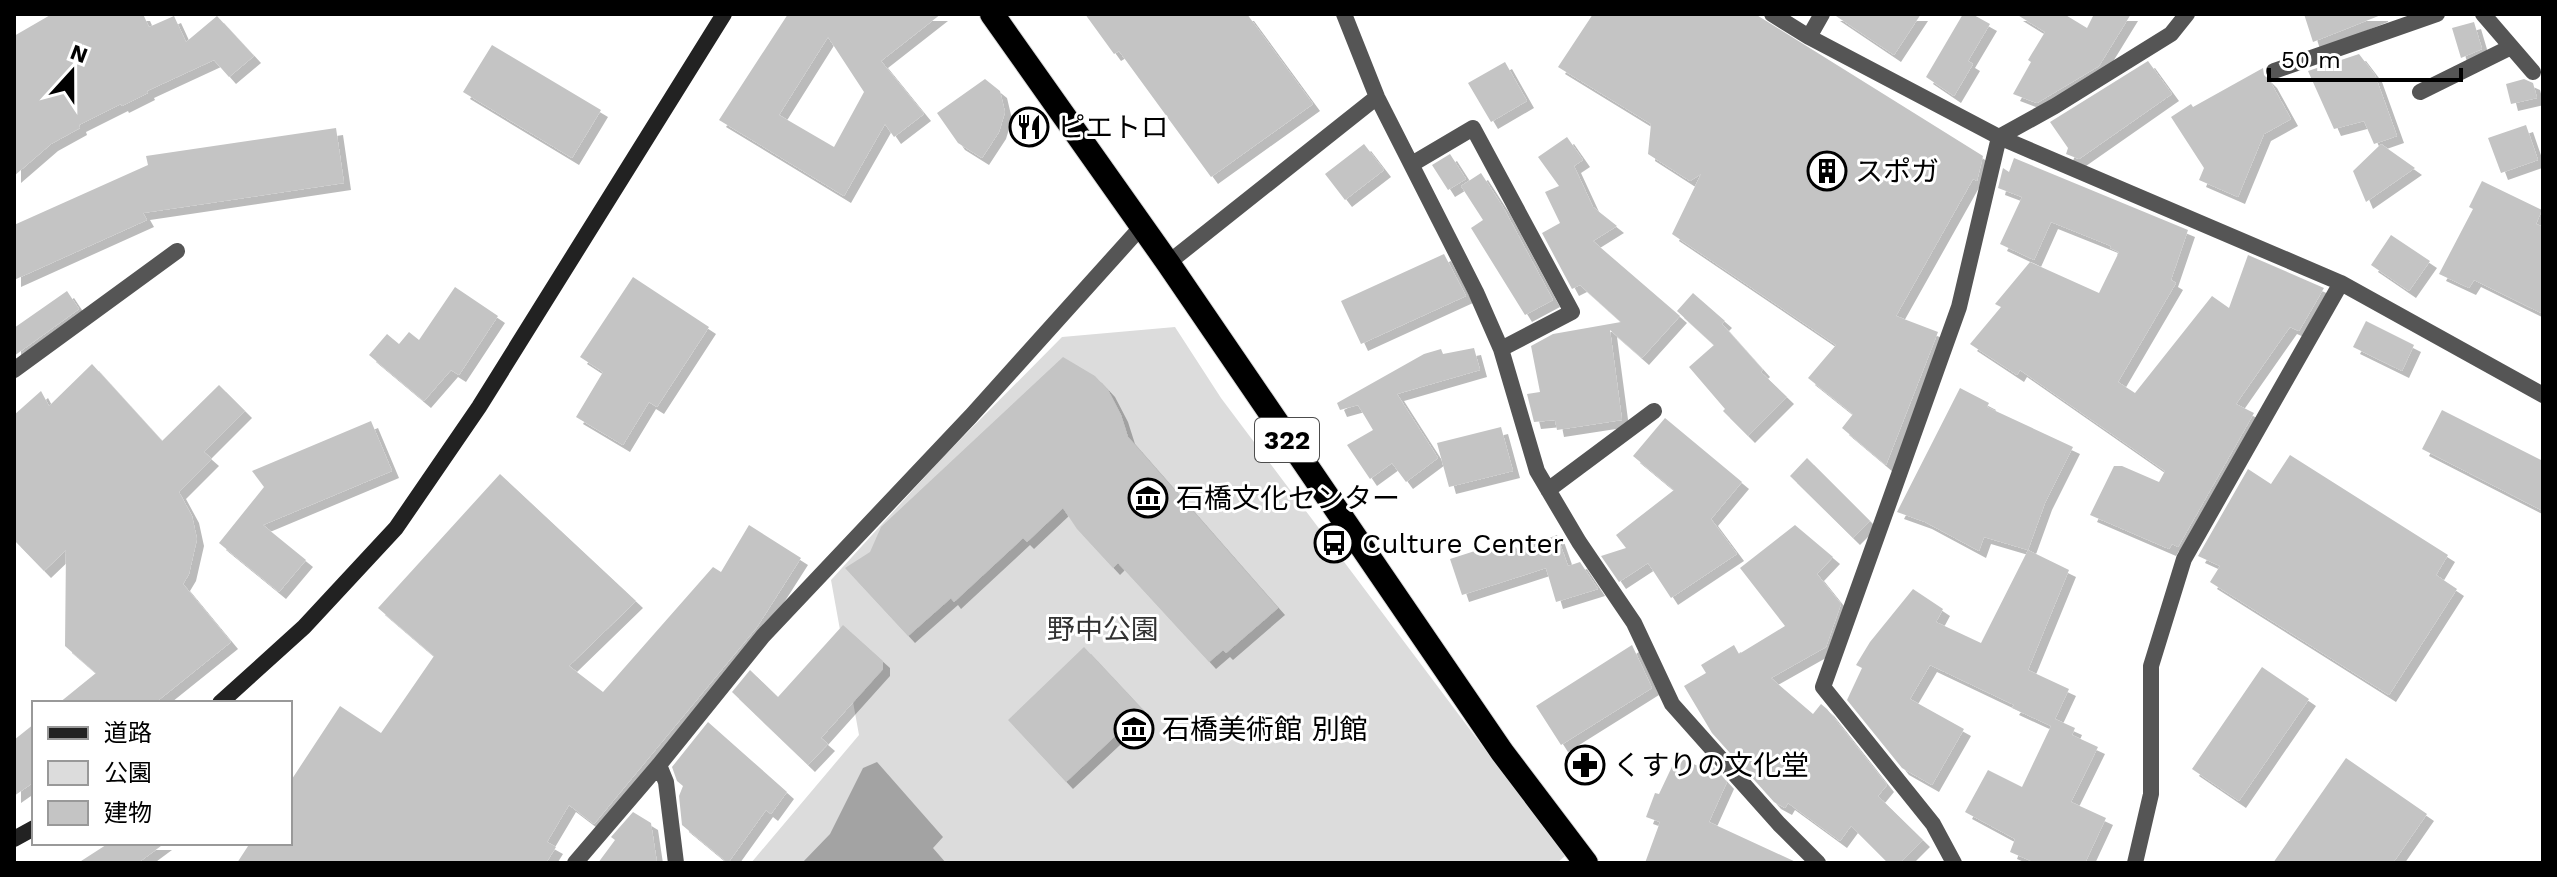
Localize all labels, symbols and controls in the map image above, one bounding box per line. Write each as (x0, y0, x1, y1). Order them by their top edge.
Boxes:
north arrow (32, 32, 112, 112)
scale bar (2269, 32, 2461, 82)
text: N (67, 39, 91, 68)
text: 50 m (2281, 46, 2341, 74)
restaurant icon: ピエトロ (1008, 106, 1050, 148)
place label: ピエトロ (1057, 111, 1169, 144)
building icon: スポガ (1806, 150, 1848, 192)
place label: スポガ (1855, 155, 1939, 188)
road number: 322 (1255, 418, 1319, 462)
museum icon: 石橋文化センター (1127, 477, 1169, 519)
place label: 石橋文化センター (1176, 482, 1400, 515)
bus stop icon: Culture Center (1313, 522, 1355, 564)
place label: Culture Center (1362, 527, 1564, 560)
park label: 野中公園 (1047, 613, 1159, 646)
legend (32, 701, 292, 845)
museum icon: 石橋美術館 別館 (1113, 708, 1155, 750)
place label: 石橋美術館 別館 (1162, 713, 1368, 746)
text: 道路 (104, 719, 152, 747)
pharmacy icon: くすりの文化堂 (1564, 744, 1606, 786)
place label: くすりの文化堂 (1613, 749, 1809, 782)
text: 公園 (104, 759, 152, 787)
text: 建物 (104, 799, 152, 827)

